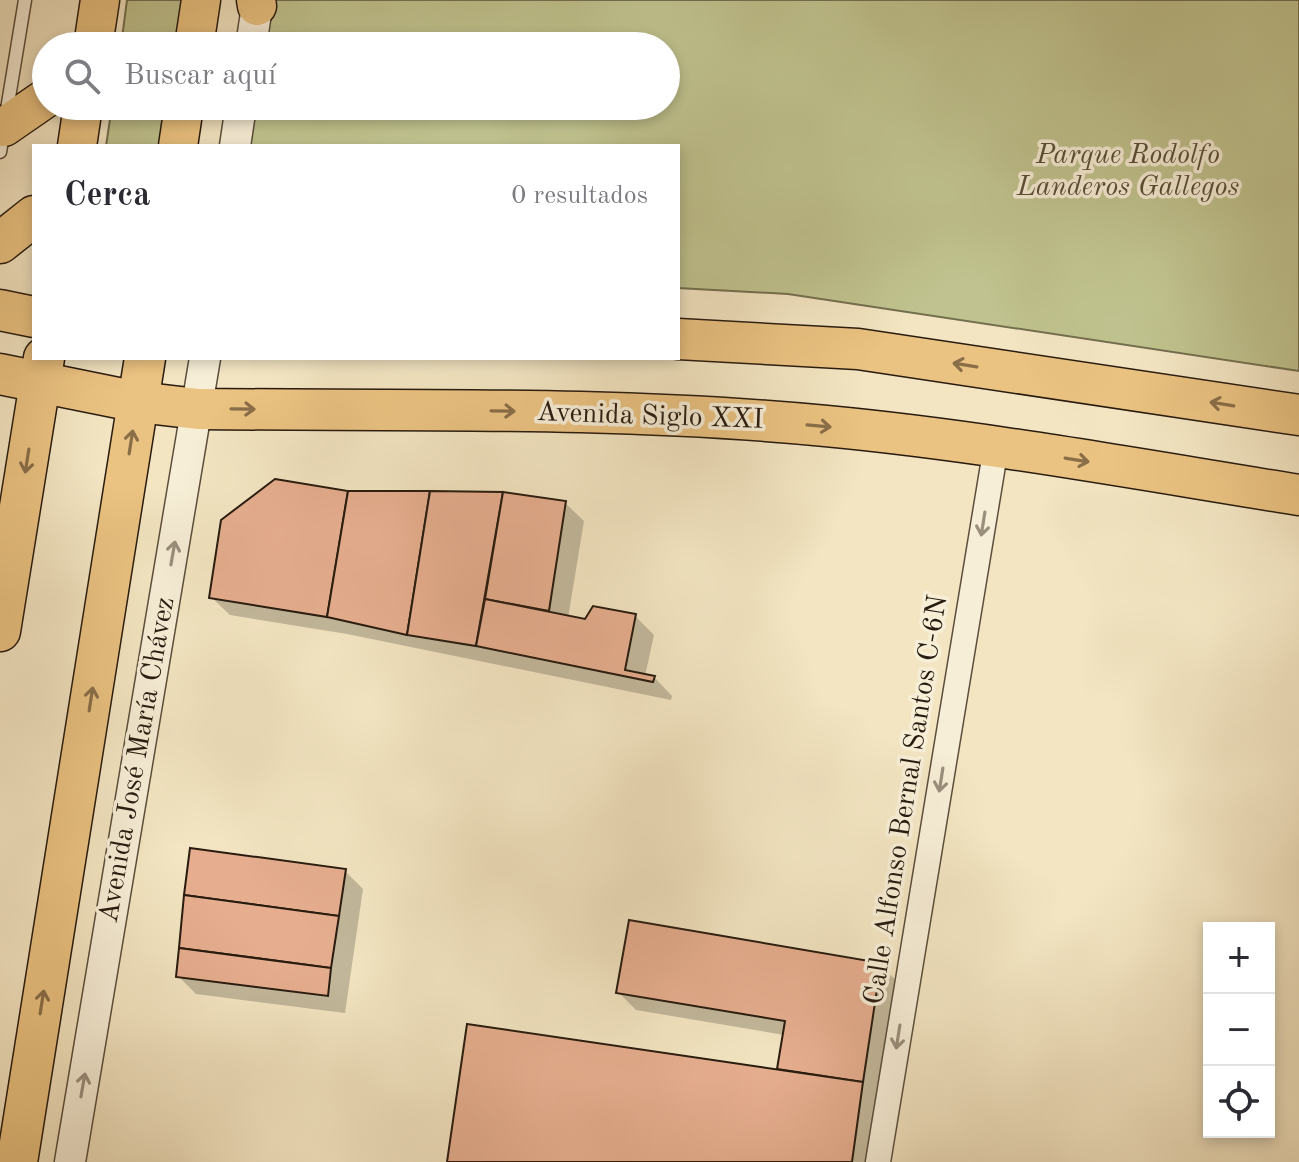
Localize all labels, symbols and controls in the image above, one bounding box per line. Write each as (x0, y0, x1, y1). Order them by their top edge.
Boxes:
search box (32, 32, 680, 120)
icon: search (60, 54, 104, 98)
text: Buscar aquí (124, 61, 276, 91)
park label: Parque Rodolfo Landeros Gallegos (1016, 142, 1240, 202)
text: Cerca (64, 179, 150, 213)
text: 0 resultados (511, 183, 648, 209)
one-way arrow (953, 357, 978, 372)
one-way arrow (1210, 395, 1235, 410)
street label: Avenida Siglo XXI (536, 399, 764, 435)
one-way arrow (229, 401, 256, 417)
one-way arrow (489, 404, 516, 419)
one-way arrow (805, 419, 832, 434)
one-way arrow (125, 430, 140, 455)
one-way arrow (19, 447, 34, 473)
one-way arrow (1063, 453, 1089, 468)
one-way arrow (975, 511, 990, 536)
one-way arrow (167, 540, 182, 566)
street label: Calle Alfonso Bernal Santos C-6N (861, 593, 953, 1007)
street label: Avenida José María Chávez (96, 595, 180, 925)
one-way arrow (84, 687, 99, 712)
one-way arrow (932, 767, 947, 793)
map controls (1203, 922, 1275, 1138)
button: + (1203, 922, 1275, 994)
one-way arrow (36, 990, 51, 1015)
button: − (1203, 994, 1275, 1066)
one-way arrow (890, 1024, 905, 1049)
button: locate (1203, 1066, 1275, 1138)
one-way arrow (76, 1073, 91, 1098)

